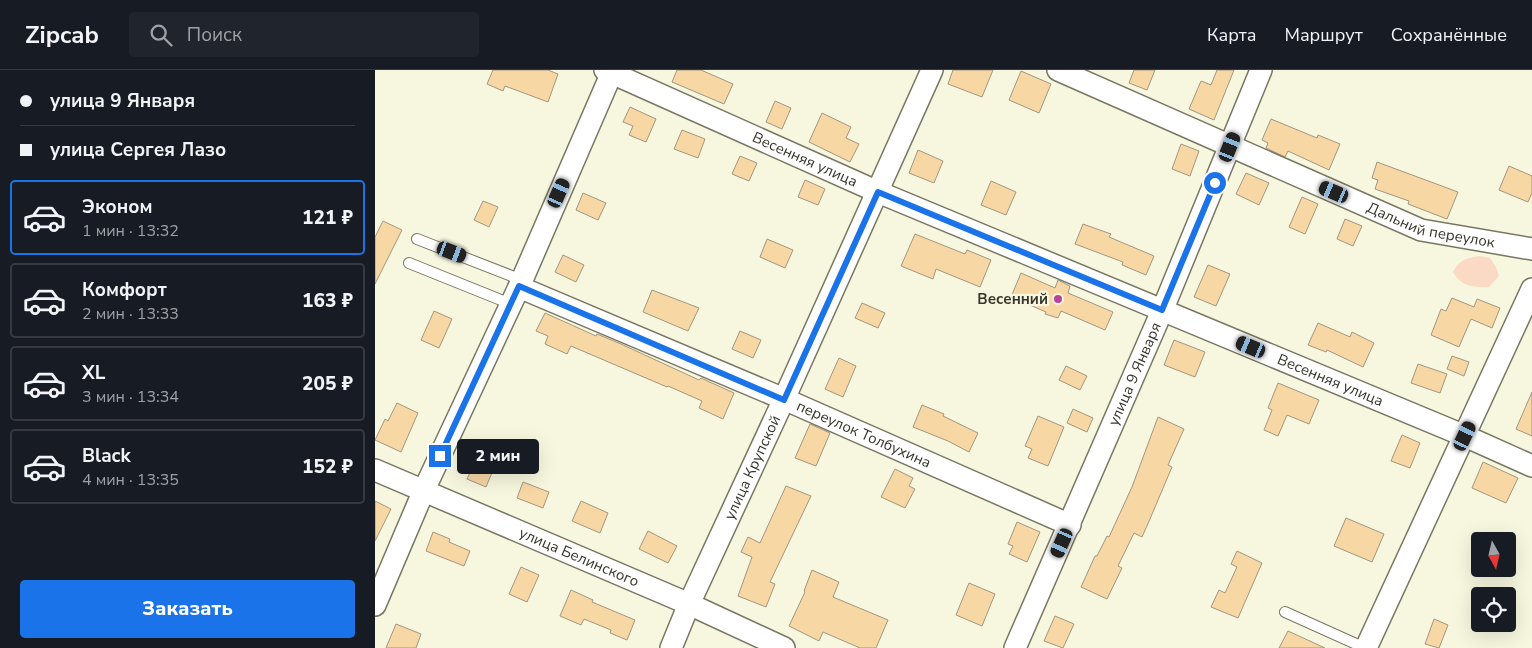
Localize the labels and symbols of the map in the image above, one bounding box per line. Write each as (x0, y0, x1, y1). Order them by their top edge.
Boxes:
street label: Весенняя улица (749, 127, 861, 192)
car (1217, 130, 1242, 164)
route start (1204, 172, 1226, 194)
car (546, 176, 571, 210)
car (1317, 179, 1350, 205)
street label: Дальний переулок (1364, 197, 1497, 252)
car (435, 240, 468, 264)
place label: Весенний (977, 289, 1048, 309)
marker: Весенний (1052, 293, 1064, 305)
street label: улица 9 Января (1103, 319, 1166, 429)
car (1234, 334, 1267, 360)
street label: Весенняя улица (1274, 349, 1387, 411)
street label: переулок Толбухина (794, 396, 934, 473)
street label: улица Крупской (719, 412, 785, 523)
car (1451, 419, 1478, 453)
callout: 2 мин (457, 438, 540, 474)
route end (429, 445, 451, 467)
street label: улица Белинского (516, 523, 642, 592)
car (1049, 526, 1074, 560)
north arrow (1471, 532, 1516, 578)

